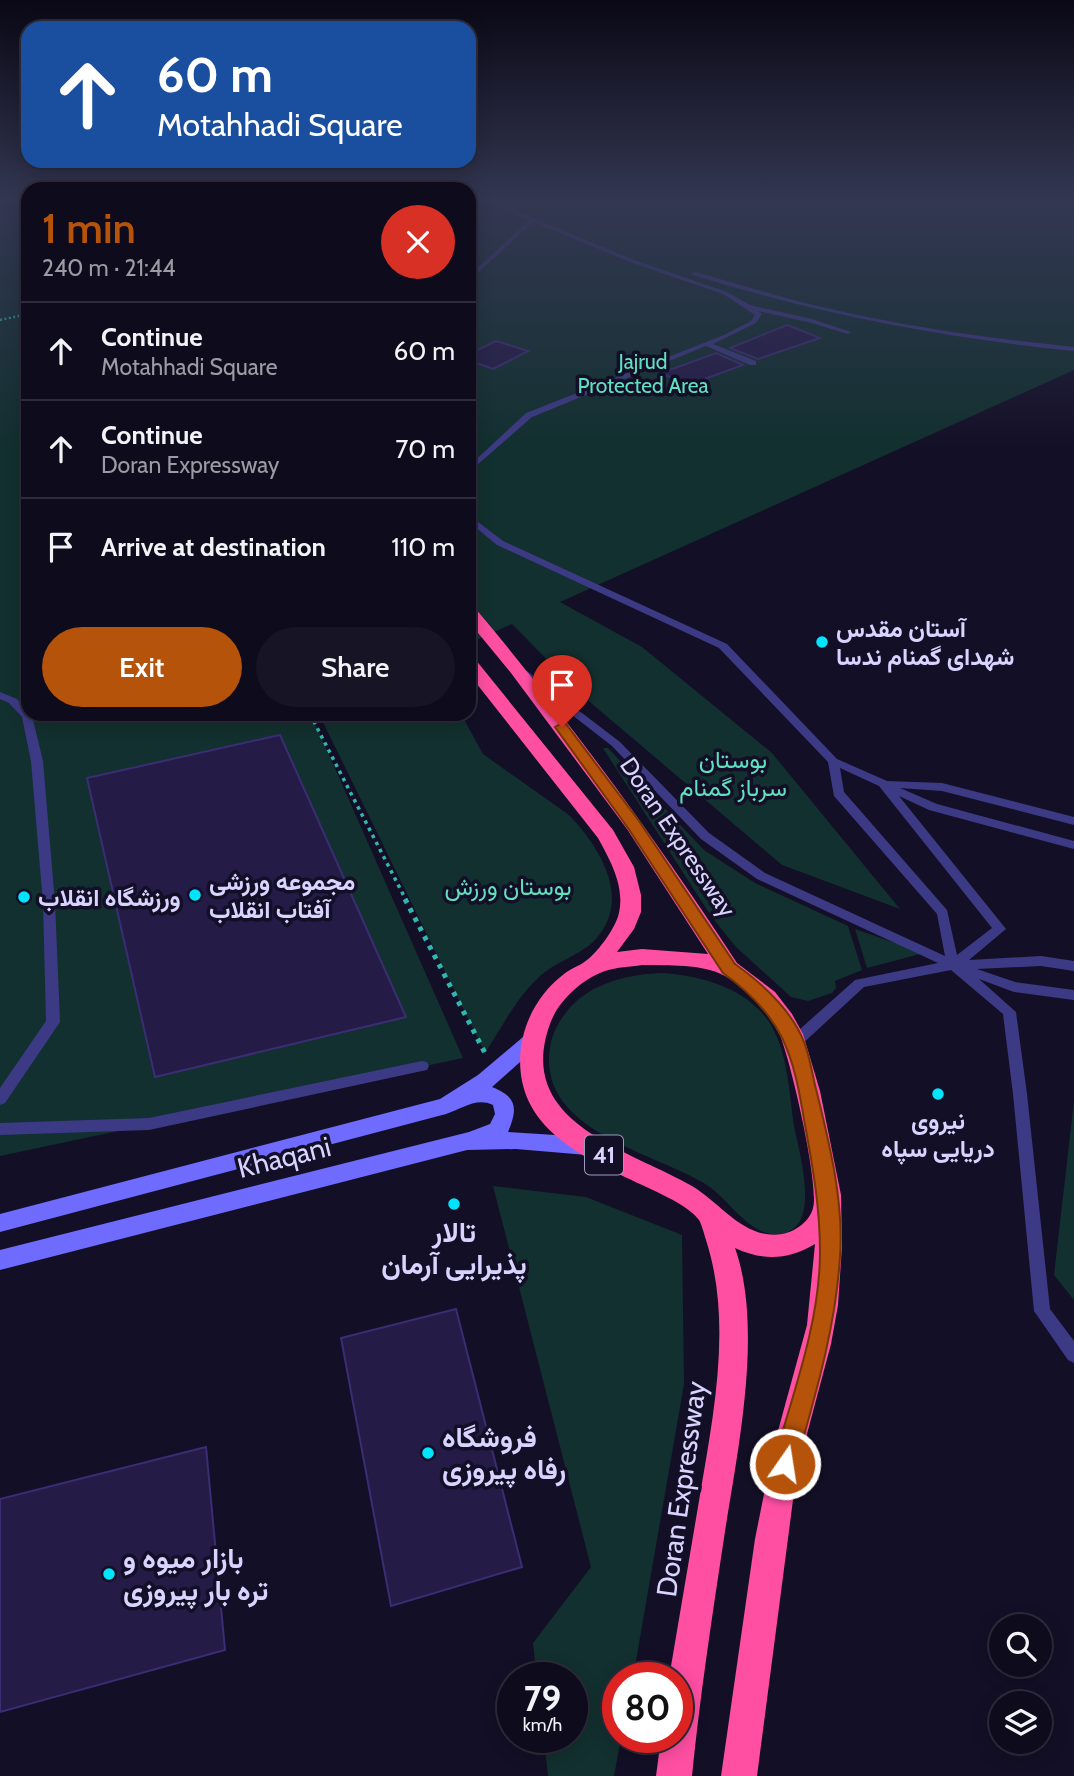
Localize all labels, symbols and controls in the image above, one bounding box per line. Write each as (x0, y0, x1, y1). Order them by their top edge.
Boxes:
text: 60 m (157, 45, 273, 104)
icon: ahead (42, 49, 133, 140)
text: Motahhadi Square (157, 105, 403, 144)
text: 1 min (42, 202, 136, 254)
button: close (381, 205, 455, 279)
text: 240 m · 21:44 (42, 254, 176, 282)
text: Continue (101, 321, 203, 353)
icon: ahead (42, 332, 80, 370)
text: 60 m (393, 335, 455, 367)
park label: Jajrud Protected Area (577, 349, 709, 398)
text: Motahhadi Square (101, 353, 278, 381)
text: Continue (101, 419, 203, 451)
icon: ahead (42, 430, 80, 468)
text: 70 m (395, 433, 455, 465)
text: Doran Expressway (101, 451, 279, 479)
icon: arrive (42, 528, 80, 566)
text: Arrive at destination (101, 531, 326, 563)
text: 110 m (391, 531, 455, 563)
place label: آستان مقدس شهدای گمنام ندسا (836, 614, 1014, 673)
button: Exit (42, 627, 242, 707)
button: Share (256, 627, 455, 707)
marker: آستان مقدس شهدای گمنام ندسا (814, 634, 830, 650)
pin (532, 655, 592, 727)
icon: arrive (543, 666, 581, 704)
park label: بوستان سرباز گمنام (679, 745, 787, 804)
street label: Doran Expressway (614, 752, 742, 922)
place label: مجموعه ورزشی آفتاب انقلاب (209, 867, 355, 924)
park label: بوستان ورزش (444, 872, 572, 902)
place label: ورزشگاه انقلاب (38, 883, 181, 913)
marker: مجموعه ورزشی آفتاب انقلاب (187, 887, 203, 903)
marker: ورزشگاه انقلاب (16, 889, 32, 905)
marker: نیروی دریایی سپاه (930, 1086, 946, 1102)
place label: نیروی دریایی سپاه (881, 1106, 995, 1165)
street label: Khaqani (234, 1129, 334, 1185)
road number: 41 (585, 1136, 623, 1174)
marker: تالار پذیرایی آرمان (446, 1196, 462, 1212)
place label: تالار پذیرایی آرمان (381, 1215, 527, 1284)
street label: Doran Expressway (649, 1379, 713, 1599)
place label: فروشگاه رفاه پیروزی (442, 1420, 566, 1489)
position arrow (748, 1427, 822, 1501)
marker: فروشگاه رفاه پیروزی (420, 1445, 436, 1461)
place label: بازار میوه و تره بار پیروزی (123, 1541, 269, 1610)
marker: بازار میوه و تره بار پیروزی (101, 1566, 117, 1582)
map controls (989, 1614, 1052, 1754)
button: search (989, 1614, 1052, 1677)
speed limit sign: 80 (602, 1662, 693, 1753)
text: 79 (524, 1677, 561, 1720)
button: layers (989, 1691, 1052, 1754)
text: km/h (523, 1714, 562, 1736)

